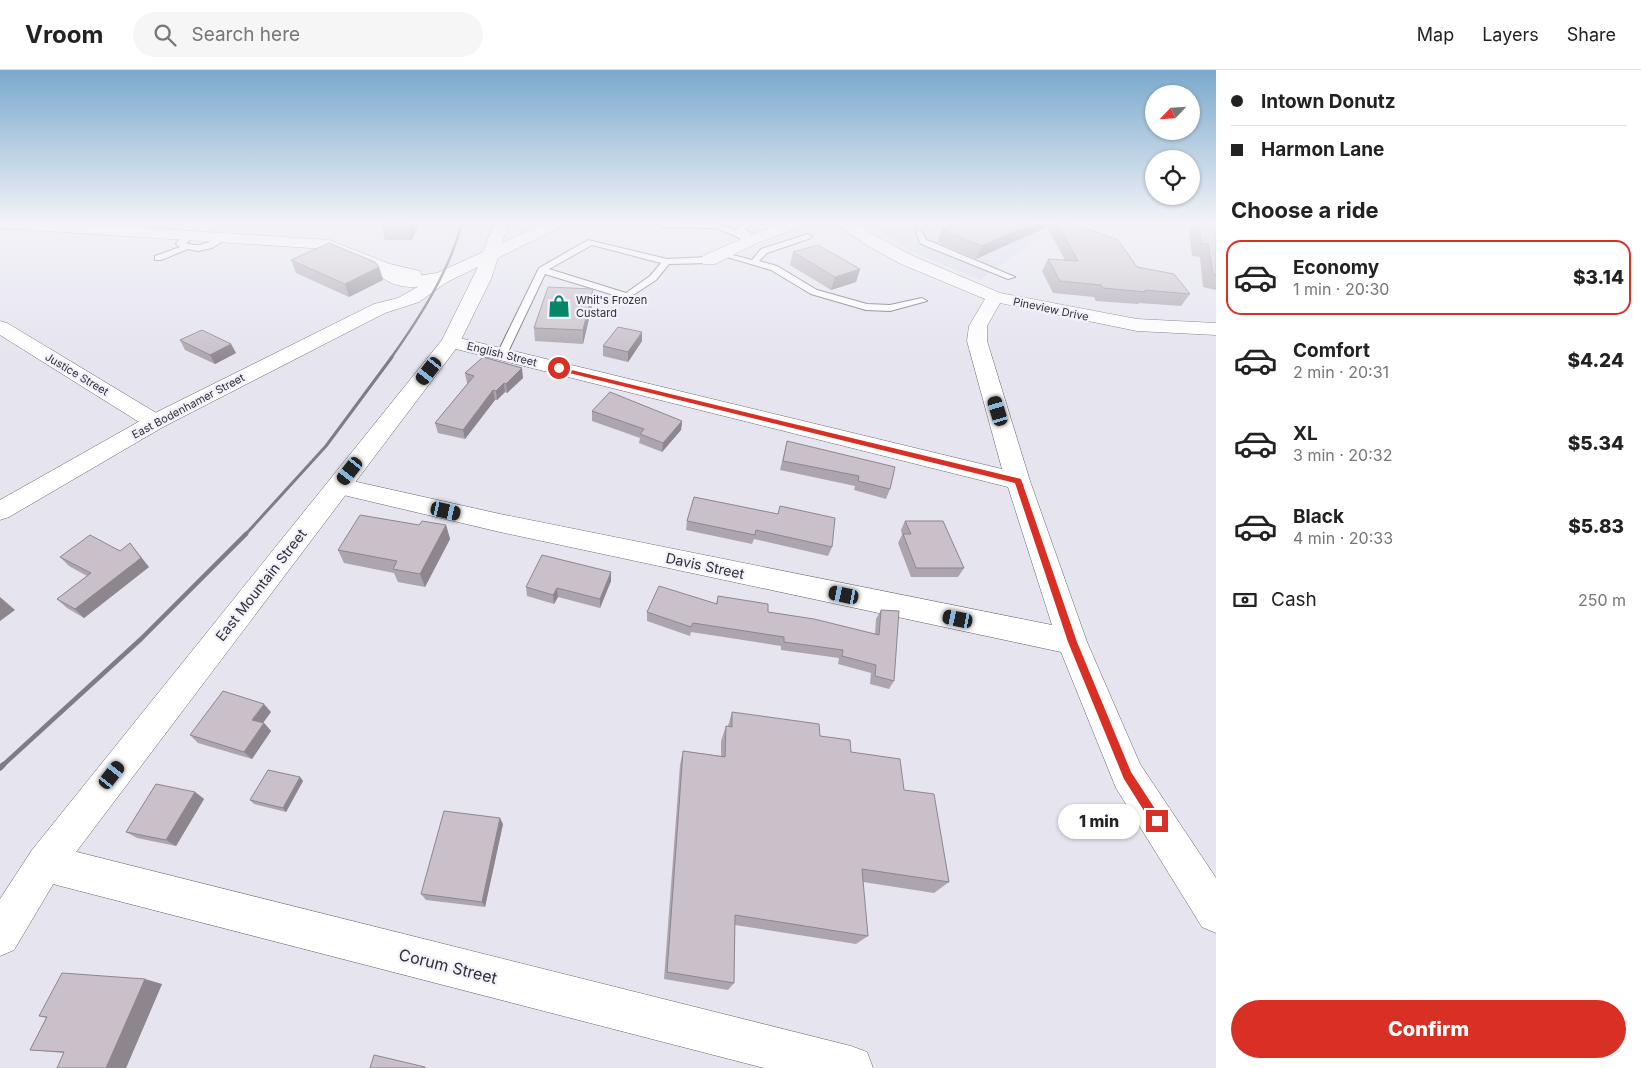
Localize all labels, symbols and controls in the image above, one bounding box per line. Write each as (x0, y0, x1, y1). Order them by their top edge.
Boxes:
search box (133, 12, 483, 57)
text: Vroom (25, 20, 103, 49)
icon: search (151, 21, 179, 49)
text: Search here (191, 23, 300, 46)
text: Map (1417, 24, 1454, 45)
text: Layers (1482, 24, 1539, 45)
text: Share (1567, 24, 1616, 45)
north arrow (1145, 85, 1200, 140)
map controls (1145, 85, 1200, 205)
text: Intown Donutz (1261, 90, 1396, 113)
text: Harmon Lane (1261, 138, 1384, 161)
button: locate (1145, 150, 1200, 205)
text: Choose a ride (1231, 197, 1379, 223)
icon: car (1233, 255, 1278, 300)
text: Economy (1293, 256, 1379, 279)
text: $3.14 (1573, 266, 1624, 289)
text: 1 min · 20:30 (1293, 279, 1389, 299)
shop icon: Whit's Frozen Custard (546, 293, 572, 319)
place label: Whit's Frozen Custard (576, 293, 647, 320)
street label: Pineview Drive (1012, 294, 1090, 324)
icon: car (1233, 338, 1278, 383)
street label: English Street (466, 339, 539, 370)
text: Comfort (1293, 339, 1370, 362)
text: $4.24 (1567, 349, 1624, 372)
street label: Justice Street (43, 350, 112, 399)
car (413, 355, 444, 387)
route start (548, 357, 570, 379)
text: 2 min · 20:31 (1293, 362, 1389, 382)
street label: East Bodenhamer Street (129, 370, 247, 442)
car (986, 394, 1009, 428)
icon: car (1233, 421, 1278, 466)
text: XL (1293, 422, 1318, 445)
text: $5.34 (1568, 432, 1624, 455)
text: 3 min · 20:32 (1293, 445, 1392, 465)
car (334, 455, 365, 487)
car (429, 500, 462, 522)
icon: car (1233, 504, 1278, 549)
text: Black (1293, 505, 1344, 528)
text: $5.83 (1568, 515, 1624, 538)
street label: East Mountain Street (212, 525, 310, 644)
text: 4 min · 20:33 (1293, 528, 1393, 548)
street label: Davis Street (664, 549, 746, 582)
car (827, 585, 860, 605)
icon: cash (1231, 586, 1259, 614)
text: Cash (1271, 588, 1317, 611)
text: 250 m (1578, 590, 1626, 610)
car (941, 609, 974, 629)
car (96, 759, 127, 791)
callout: 1 min (1057, 804, 1140, 838)
route end (1146, 810, 1168, 832)
text: 1 min (1079, 811, 1119, 831)
street label: Corum Street (397, 944, 499, 988)
button: Confirm (1231, 1000, 1626, 1058)

